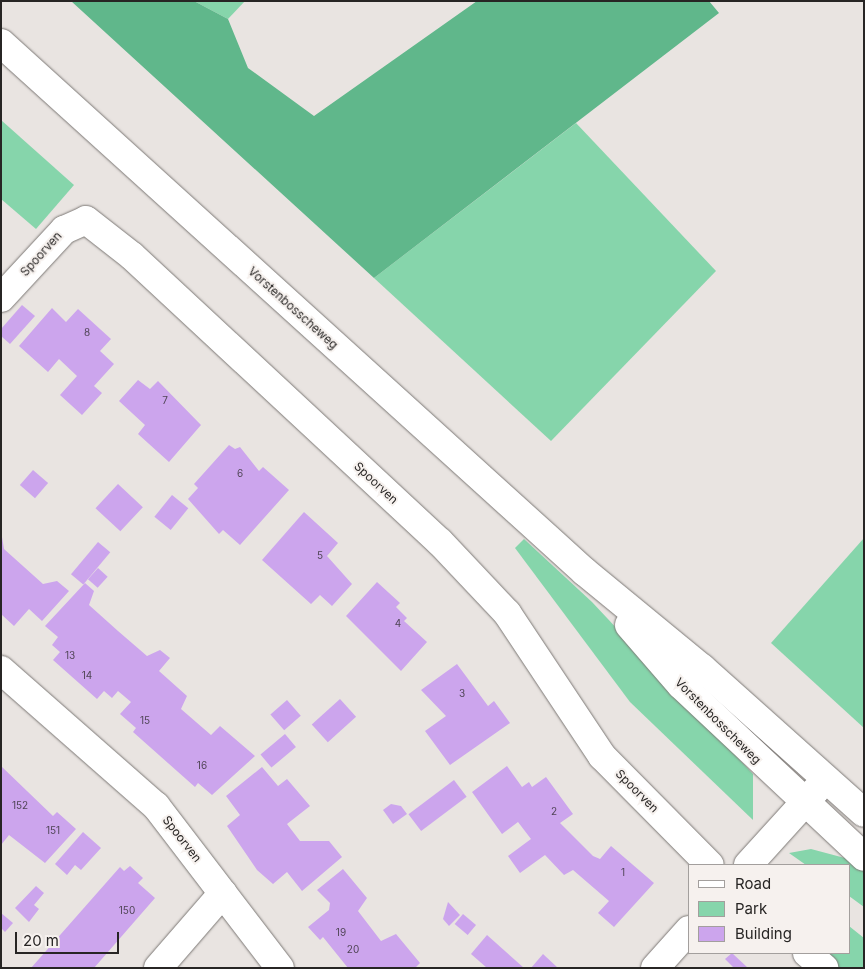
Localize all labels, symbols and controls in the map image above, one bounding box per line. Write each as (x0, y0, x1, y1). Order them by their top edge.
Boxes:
street label: Spoorven (17, 229, 65, 279)
street label: Vorstenbosscheweg (245, 264, 341, 352)
house number: 8 (84, 327, 90, 339)
house number: 7 (162, 395, 168, 407)
street label: Spoorven (351, 459, 401, 507)
house number: 6 (237, 468, 243, 480)
house number: 5 (317, 550, 323, 562)
house number: 4 (395, 618, 401, 630)
house number: 13 (65, 650, 75, 662)
house number: 14 (82, 670, 92, 682)
street label: Vorstenbosscheweg (672, 675, 764, 767)
house number: 3 (459, 688, 465, 700)
house number: 15 (140, 715, 150, 727)
house number: 16 (197, 760, 207, 772)
street label: Spoorven (613, 767, 661, 815)
house number: 152 (12, 800, 28, 812)
house number: 2 (551, 806, 557, 818)
street label: Spoorven (159, 813, 205, 865)
house number: 151 (46, 825, 60, 837)
legend (688, 864, 850, 954)
house number: 1 (621, 867, 625, 879)
text: Road (735, 874, 771, 893)
text: Park (735, 899, 767, 918)
house number: 150 (119, 905, 135, 917)
scale bar (18, 922, 121, 954)
text: Building (735, 924, 792, 943)
house number: 19 (336, 927, 346, 939)
text: 20 m (23, 931, 59, 950)
house number: 20 (347, 944, 359, 956)

